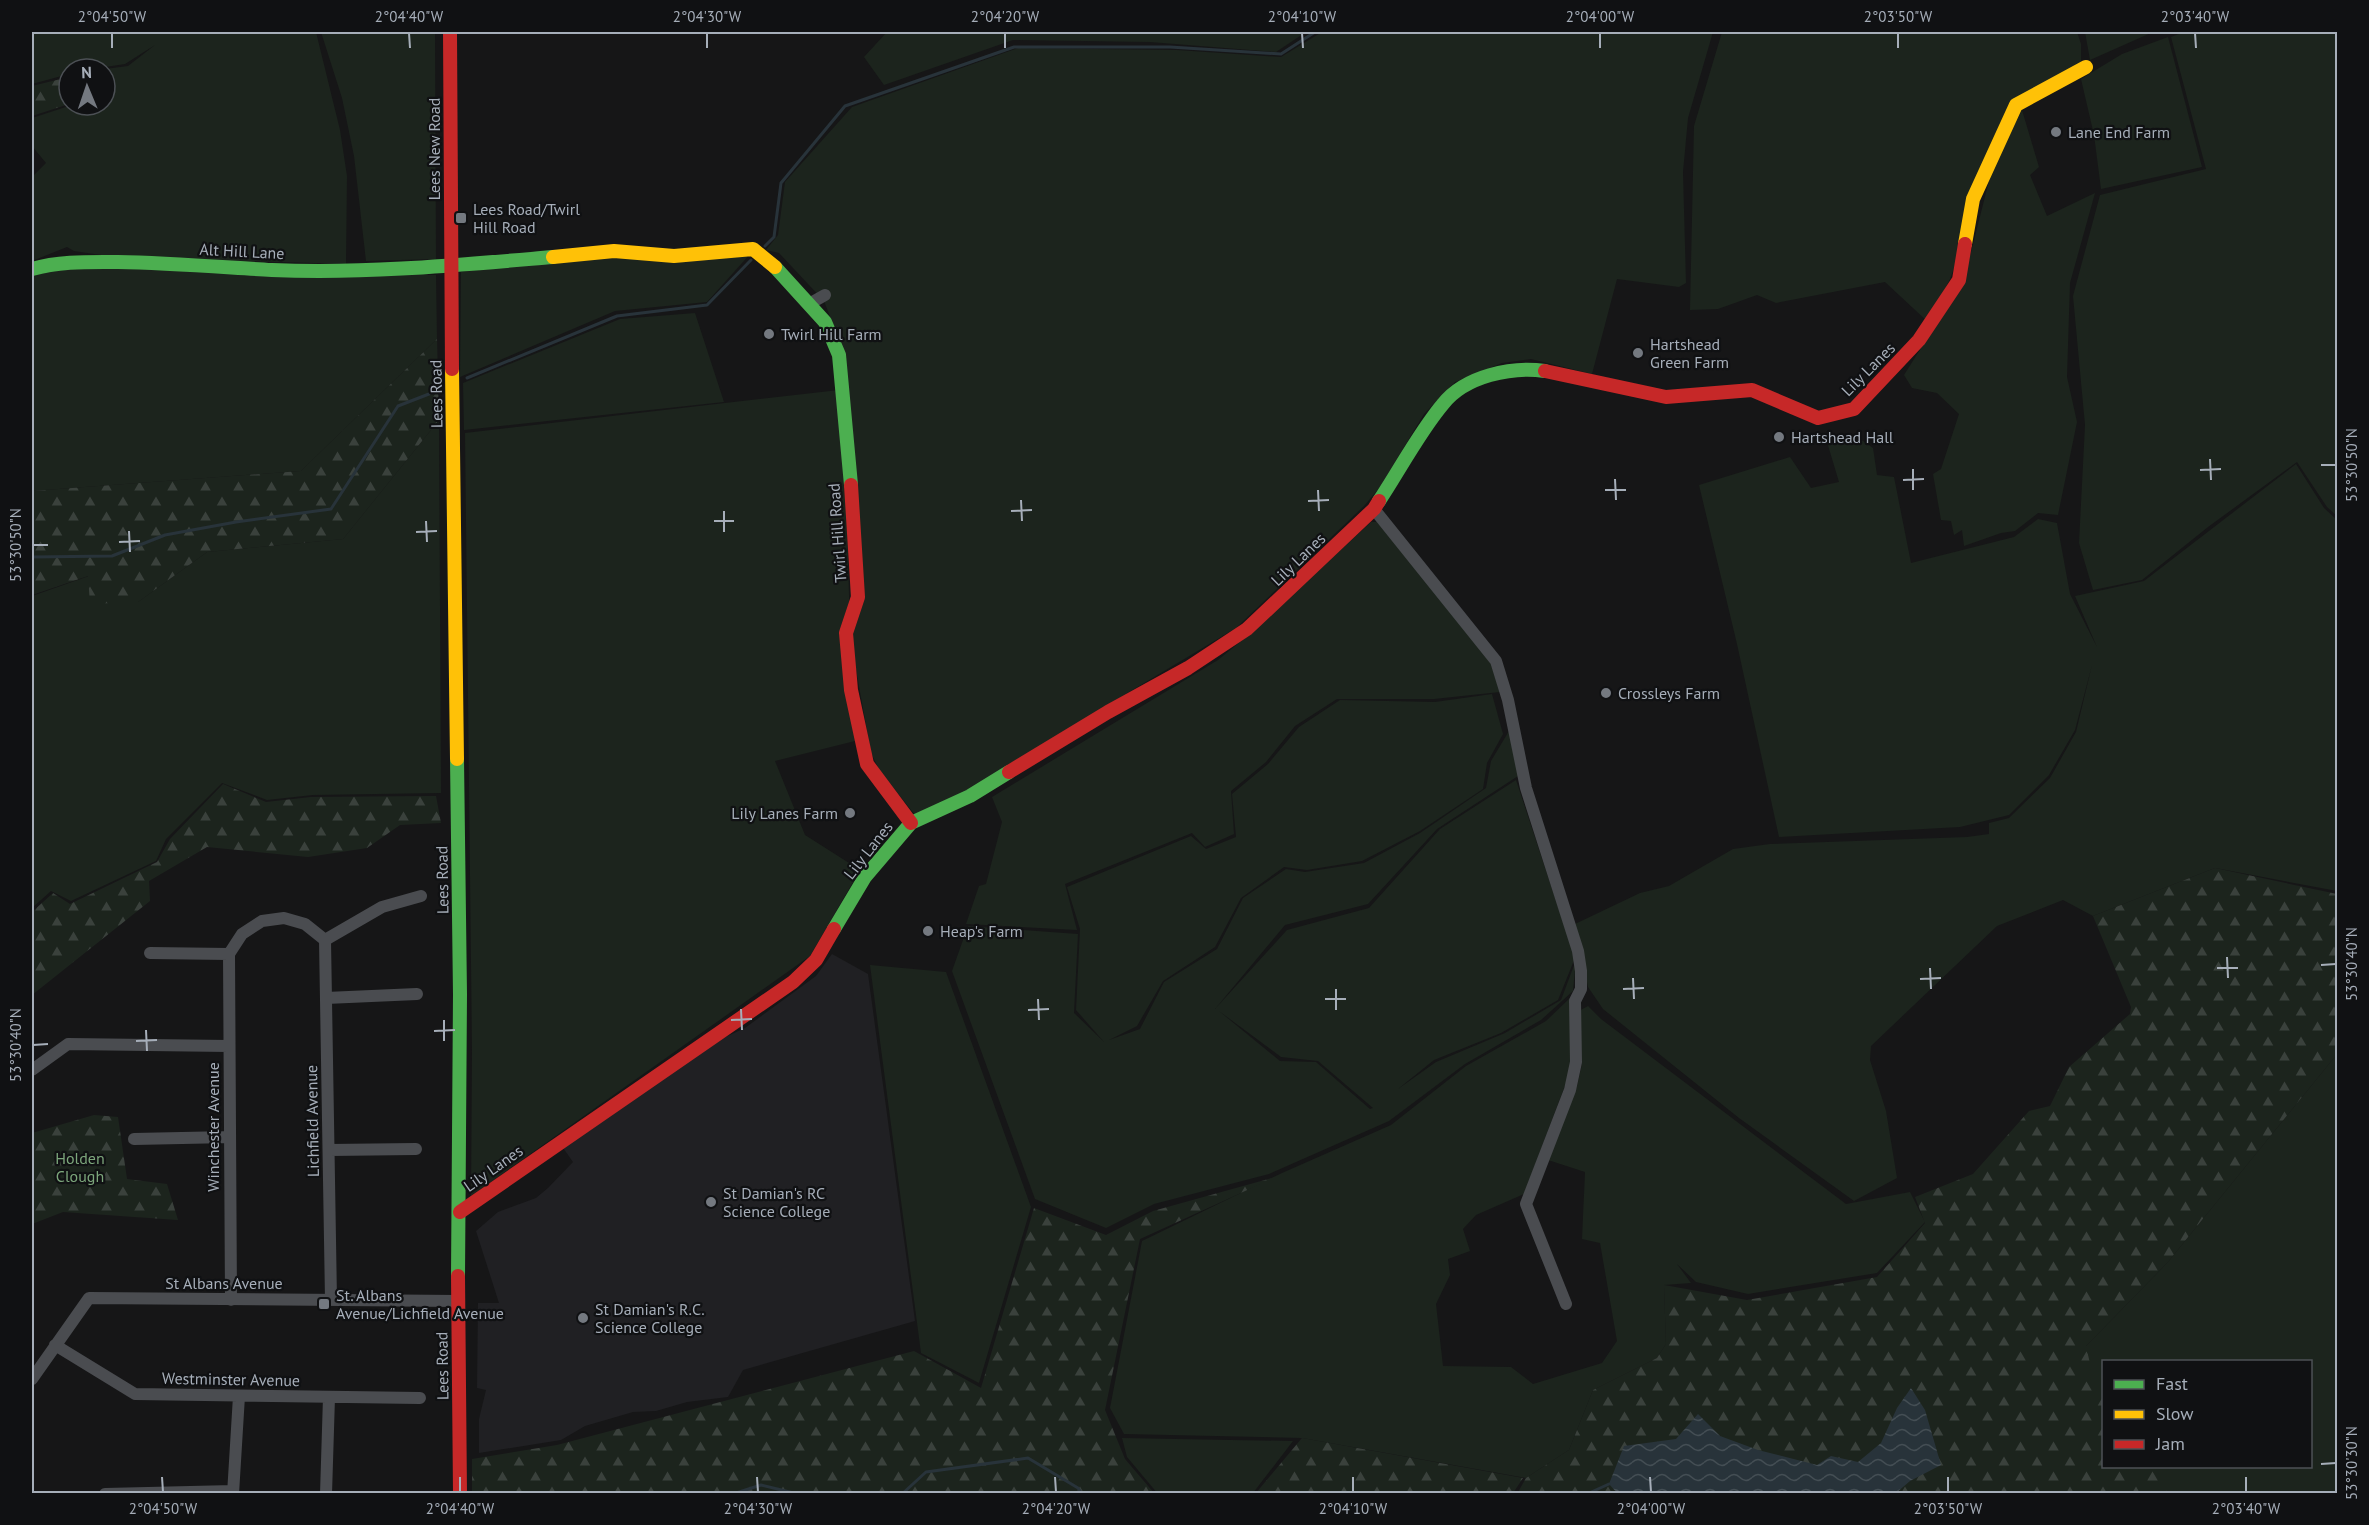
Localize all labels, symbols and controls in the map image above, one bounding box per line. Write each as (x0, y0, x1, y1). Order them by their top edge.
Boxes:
text: 2°04'50"W (78, 7, 147, 26)
text: 2°04'40"W (375, 7, 444, 26)
text: 2°04'30"W (673, 7, 742, 26)
text: 2°04'20"W (971, 7, 1040, 26)
text: 2°04'10"W (1268, 7, 1337, 26)
text: 2°04'00"W (1566, 7, 1635, 26)
text: 2°03'50"W (1864, 7, 1933, 26)
text: 2°03'40"W (2161, 7, 2230, 26)
north arrow (57, 57, 117, 117)
text: N (81, 62, 92, 82)
street label: Lees New Road (424, 98, 444, 200)
place label: Lane End Farm (2068, 122, 2170, 142)
marker: Lane End Farm (2049, 125, 2063, 139)
place label: Lees Road/Twirl Hill Road (473, 199, 580, 237)
marker: Lees Road/Twirl Hill Road (454, 211, 468, 225)
street label: Alt Hill Lane (199, 239, 285, 263)
place label: Twirl Hill Farm (781, 324, 882, 344)
marker: Twirl Hill Farm (762, 327, 776, 341)
place label: Hartshead Green Farm (1650, 334, 1729, 372)
street label: Lily Lanes (1837, 338, 1899, 400)
marker: Hartshead Green Farm (1631, 346, 1645, 360)
street label: Lees Road (425, 360, 447, 428)
place label: Hartshead Hall (1791, 427, 1894, 447)
text: 53°30'50"N (2342, 428, 2361, 502)
marker: Hartshead Hall (1772, 430, 1786, 444)
street label: Twirl Hill Road (824, 483, 850, 583)
text: 53°30'50"N (6, 508, 25, 582)
street label: Lily Lanes (1267, 528, 1330, 590)
place label: Crossleys Farm (1618, 683, 1720, 703)
marker: Crossleys Farm (1599, 686, 1613, 700)
place label: Lily Lanes Farm (731, 803, 838, 823)
marker: Lily Lanes Farm (843, 806, 857, 820)
street label: Lily Lanes (839, 817, 897, 883)
street label: Lees Road (431, 846, 453, 914)
place label: Heap's Farm (940, 921, 1023, 941)
marker: Heap's Farm (921, 924, 935, 938)
text: 53°30'40"N (2342, 927, 2361, 1001)
text: 53°30'40"N (6, 1008, 25, 1082)
street label: Winchester Avenue (203, 1062, 223, 1192)
street label: Lichfield Avenue (301, 1065, 323, 1177)
street label: Lily Lanes (459, 1140, 527, 1196)
park label: Holden Clough (55, 1148, 105, 1186)
place label: St Damian's RC Science College (723, 1183, 830, 1221)
marker: St Damian's RC Science College (704, 1195, 718, 1209)
street label: St Albans Avenue (165, 1273, 283, 1293)
place label: St. Albans Avenue/Lichfield Avenue (336, 1285, 504, 1323)
marker: St. Albans Avenue/Lichfield Avenue (317, 1297, 331, 1311)
place label: St Damian's R.C. Science College (595, 1299, 705, 1337)
marker: St Damian's R.C. Science College (576, 1311, 590, 1325)
street label: Lees Road (431, 1332, 453, 1400)
legend (2102, 1360, 2312, 1468)
street label: Westminster Avenue (162, 1368, 300, 1390)
text: Fast (2156, 1372, 2188, 1395)
text: Slow (2156, 1402, 2194, 1425)
text: 53°30'30"N (2342, 1426, 2361, 1500)
text: Jam (2155, 1432, 2185, 1455)
text: 2°04'50"W (129, 1499, 198, 1518)
text: 2°04'40"W (426, 1499, 495, 1518)
text: 2°04'30"W (724, 1499, 793, 1518)
text: 2°04'20"W (1022, 1499, 1091, 1518)
text: 2°04'10"W (1319, 1499, 1388, 1518)
text: 2°04'00"W (1617, 1499, 1686, 1518)
text: 2°03'50"W (1914, 1499, 1983, 1518)
text: 2°03'40"W (2212, 1499, 2281, 1518)

